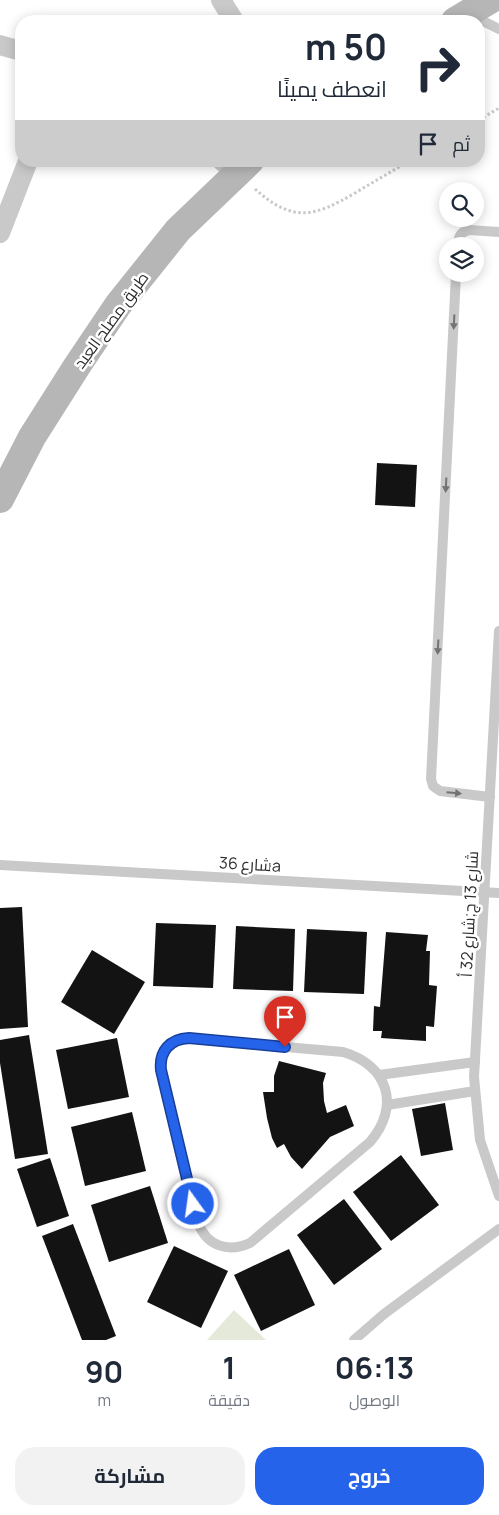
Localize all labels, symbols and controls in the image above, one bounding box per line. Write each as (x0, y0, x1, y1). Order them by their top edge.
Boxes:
text: 50 m (305, 23, 387, 71)
icon: right (405, 35, 470, 100)
text: انعطف يمينًا (277, 74, 387, 104)
icon: arrive (414, 130, 442, 158)
text: ثم (452, 131, 470, 157)
map controls (439, 182, 484, 282)
button: search (439, 182, 484, 227)
button: layers (439, 237, 484, 282)
street label: طريق مصلح العيد (69, 267, 154, 373)
one-way arrow (449, 315, 457, 331)
one-way arrow (441, 477, 449, 493)
one-way arrow (433, 639, 441, 655)
one-way arrow (446, 789, 462, 797)
street label: شارع 13 ج;شارع 32 أ (455, 850, 484, 978)
street label: شارع 36a (218, 851, 281, 878)
pin (264, 996, 306, 1047)
icon: arrive (271, 1003, 299, 1031)
position arrow (166, 1177, 218, 1229)
text: 1 (223, 1347, 236, 1388)
text: 06:13 (335, 1347, 414, 1388)
text: 90 (85, 1351, 123, 1392)
text: m (97, 1389, 111, 1411)
text: دقيقة (208, 1389, 250, 1411)
text: الوصول (349, 1389, 400, 1411)
button: مشاركة (15, 1447, 245, 1505)
button: خروج (255, 1447, 484, 1505)

